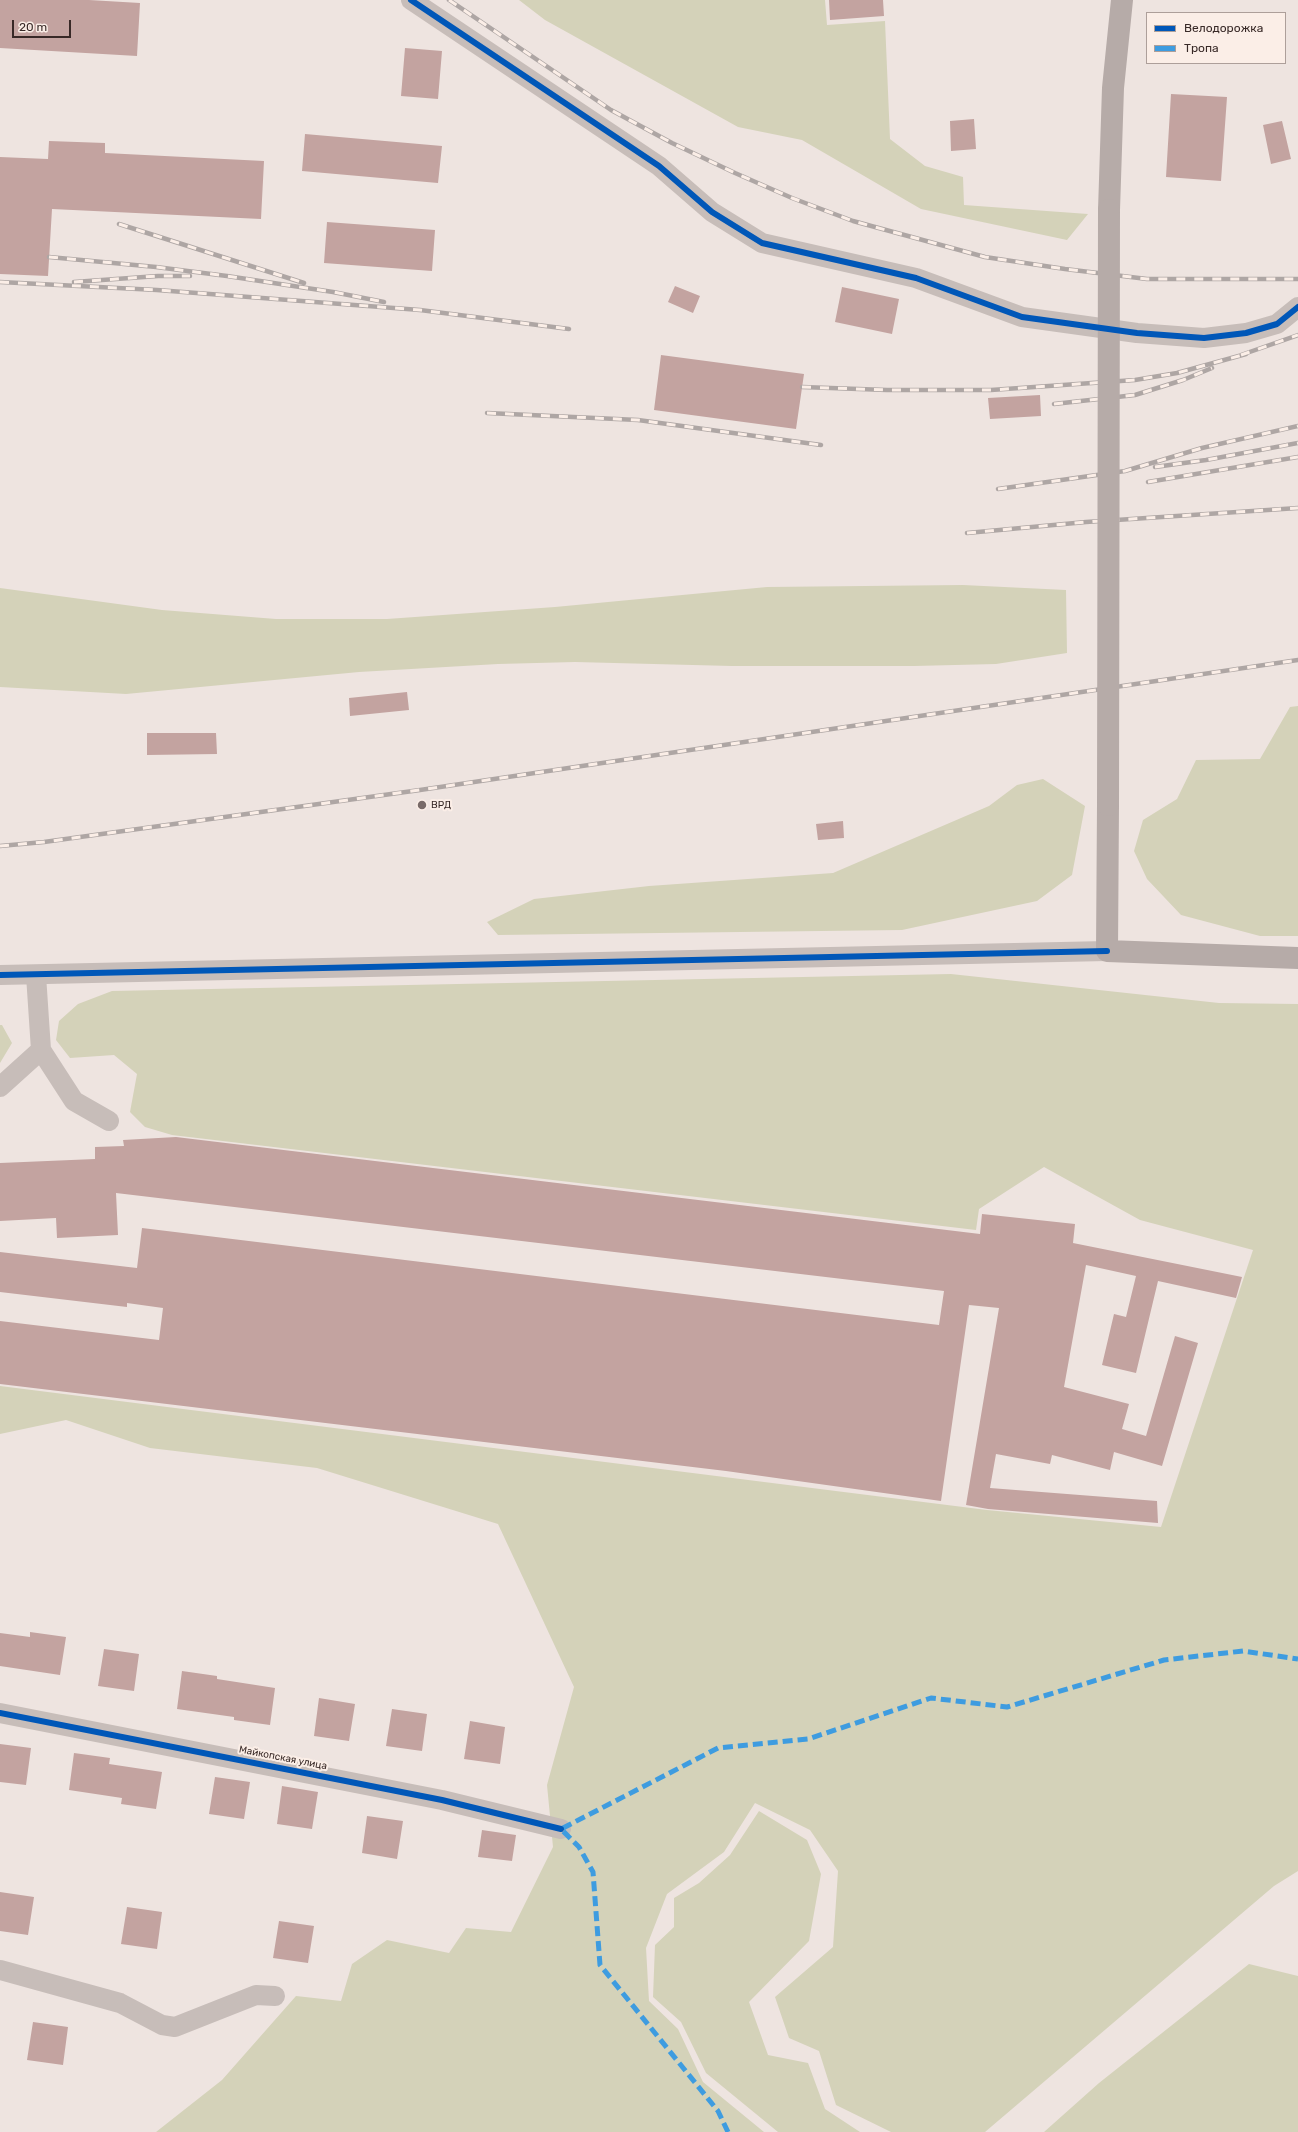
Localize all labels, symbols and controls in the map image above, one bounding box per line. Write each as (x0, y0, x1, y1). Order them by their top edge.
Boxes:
scale bar (14, 12, 73, 38)
legend (1146, 12, 1286, 64)
text: 20 m (19, 20, 47, 34)
text: Велодорожка (1184, 21, 1263, 35)
text: Тропа (1184, 41, 1219, 55)
marker: ВРД (416, 799, 428, 811)
place label: ВРД (431, 799, 451, 811)
street label: Майкопская улица (238, 1744, 328, 1772)

